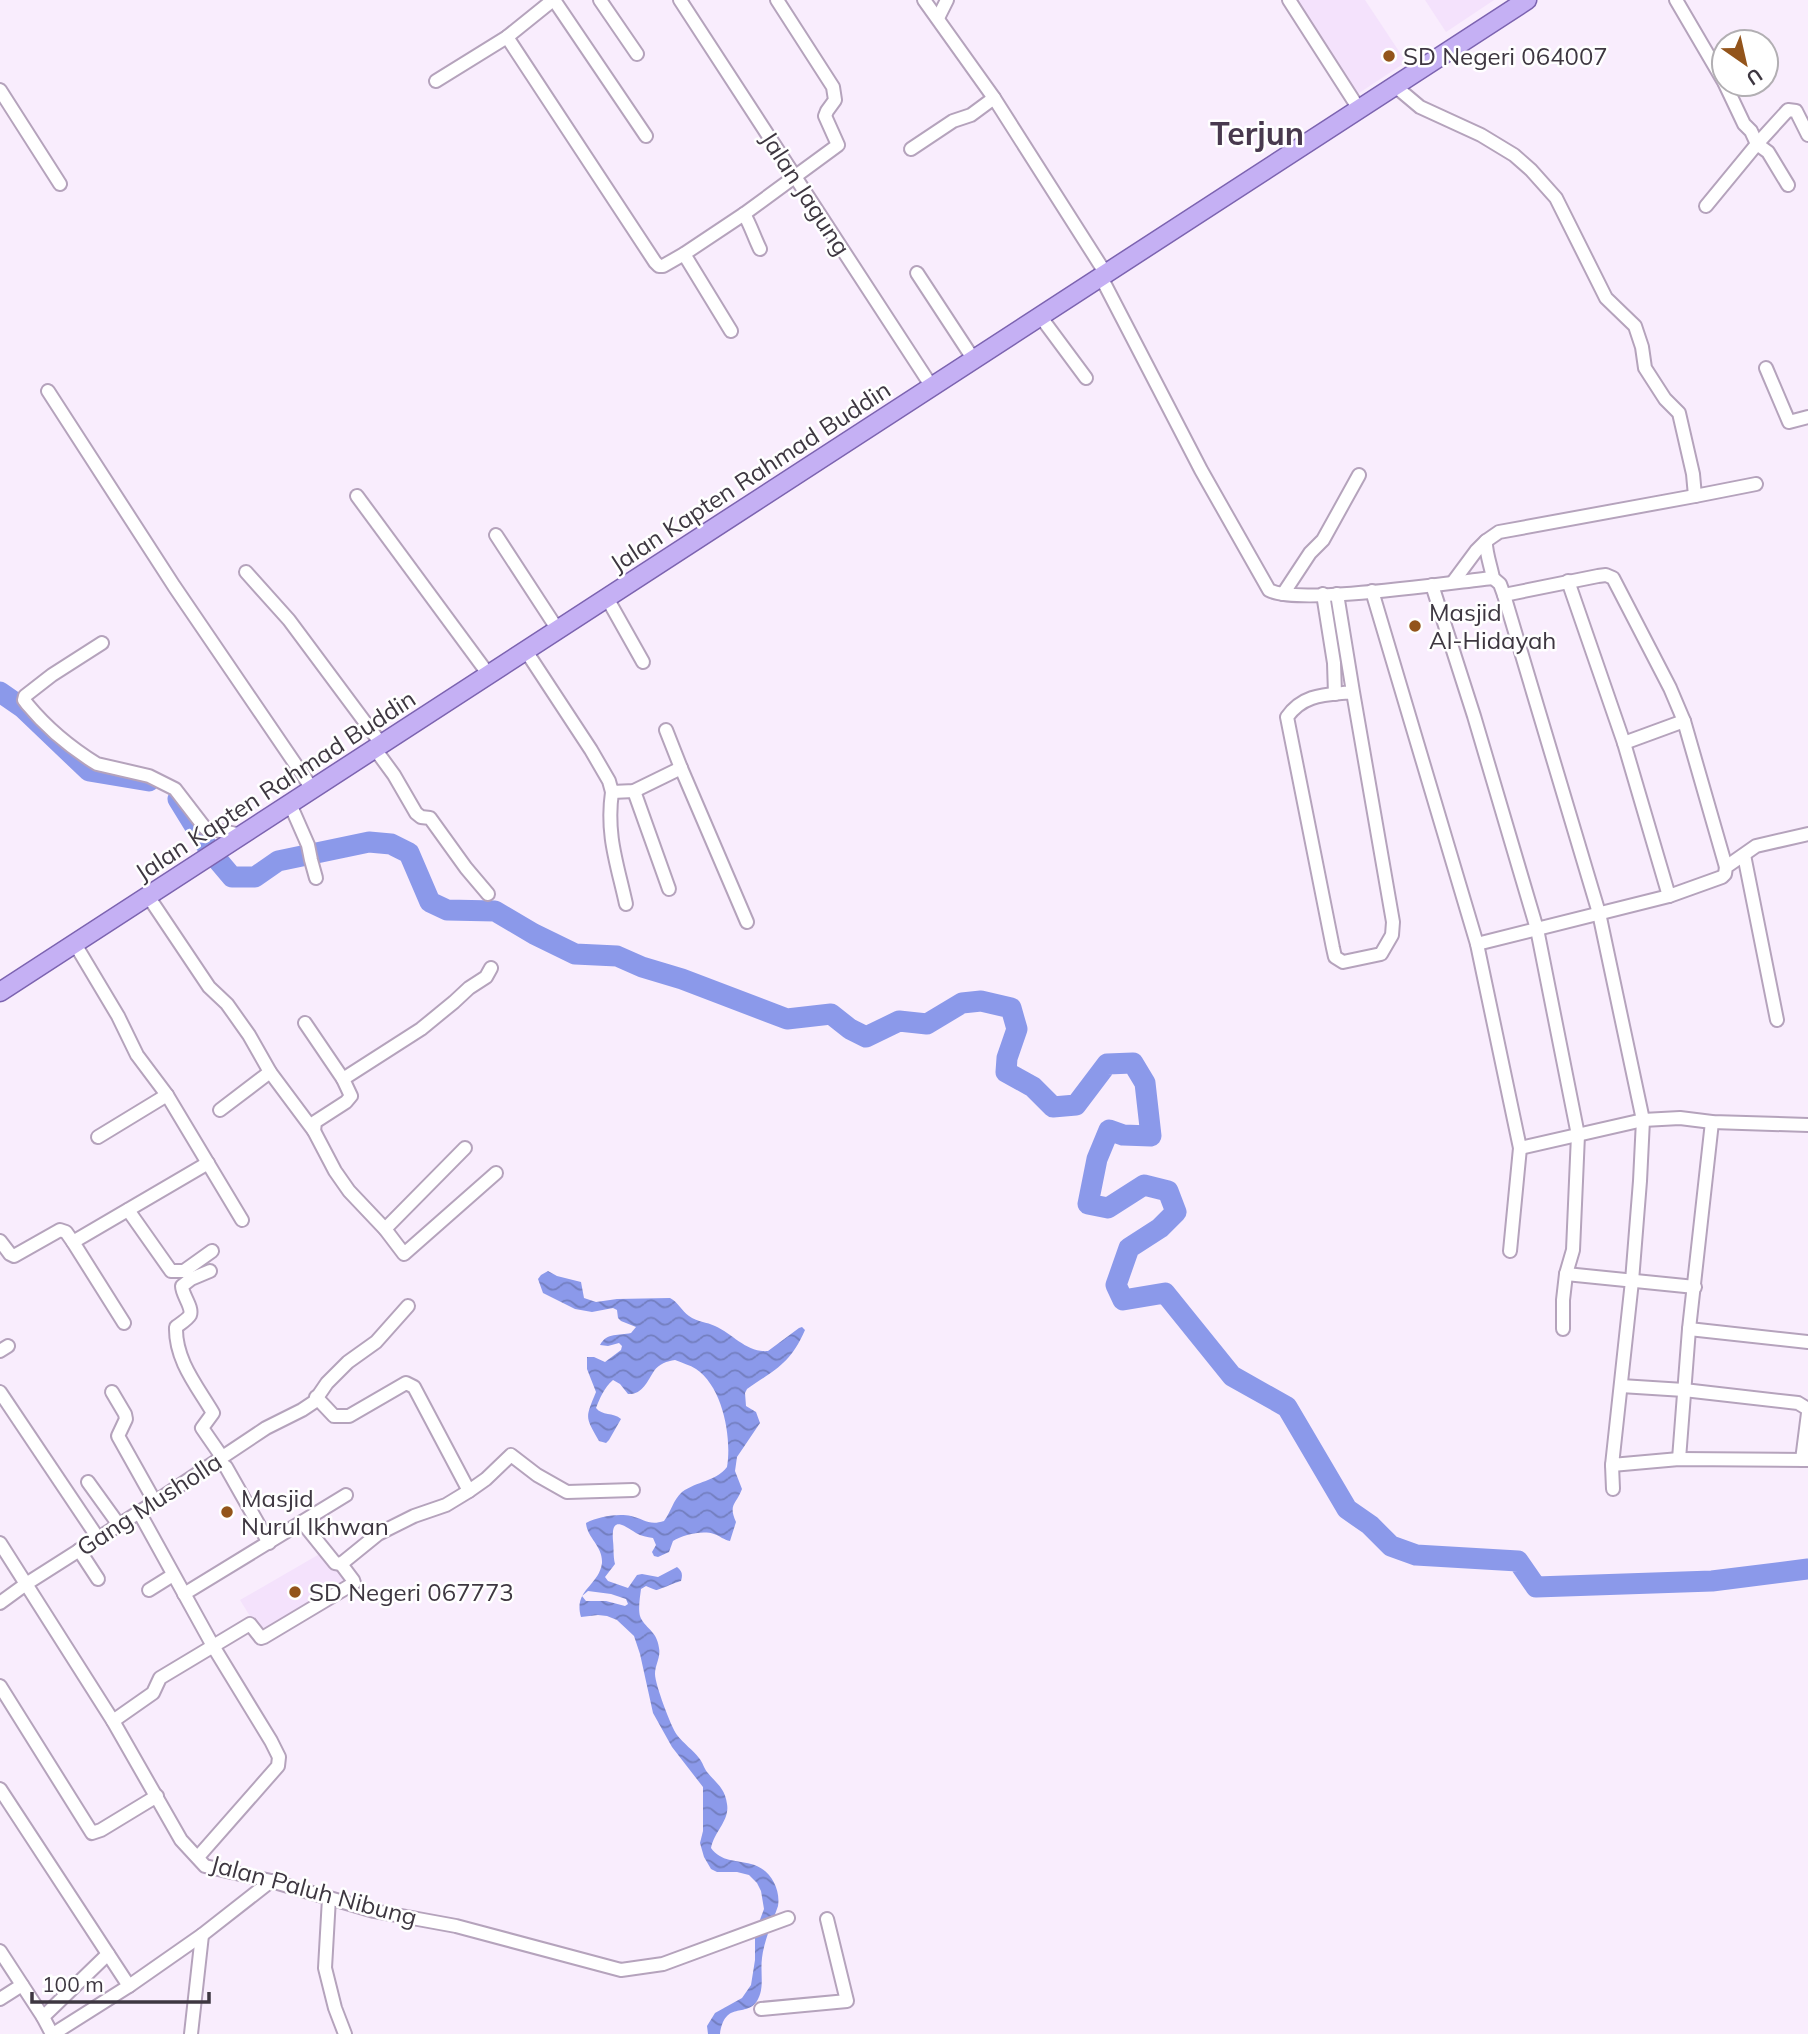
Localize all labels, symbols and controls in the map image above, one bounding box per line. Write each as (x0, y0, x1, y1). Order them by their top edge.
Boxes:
north arrow (1710, 28, 1780, 98)
place label: SD Negeri 064007 (1403, 41, 1608, 71)
marker: SD Negeri 064007 (1381, 48, 1397, 64)
text: U (1742, 63, 1767, 91)
district label: Terjun (1210, 113, 1304, 153)
street label: Jalan Jagung (755, 125, 857, 261)
street label: Jalan Kapten Rahmad Buddin (604, 374, 896, 578)
place label: Masjid Al-Hidayah (1429, 597, 1556, 655)
marker: Masjid Al-Hidayah (1407, 618, 1423, 634)
street label: Jalan Kapten Rahmad Buddin (129, 683, 421, 887)
street label: Gang Musholla (71, 1446, 227, 1562)
place label: Masjid Nurul Ikhwan (241, 1483, 389, 1541)
marker: Masjid Nurul Ikhwan (219, 1504, 235, 1520)
place label: SD Negeri 067773 (309, 1577, 514, 1607)
marker: SD Negeri 067773 (287, 1584, 303, 1600)
street label: Jalan Paluh Nibung (207, 1848, 421, 1932)
scale bar (32, 1960, 208, 2004)
text: 100 m (42, 1971, 104, 1997)

